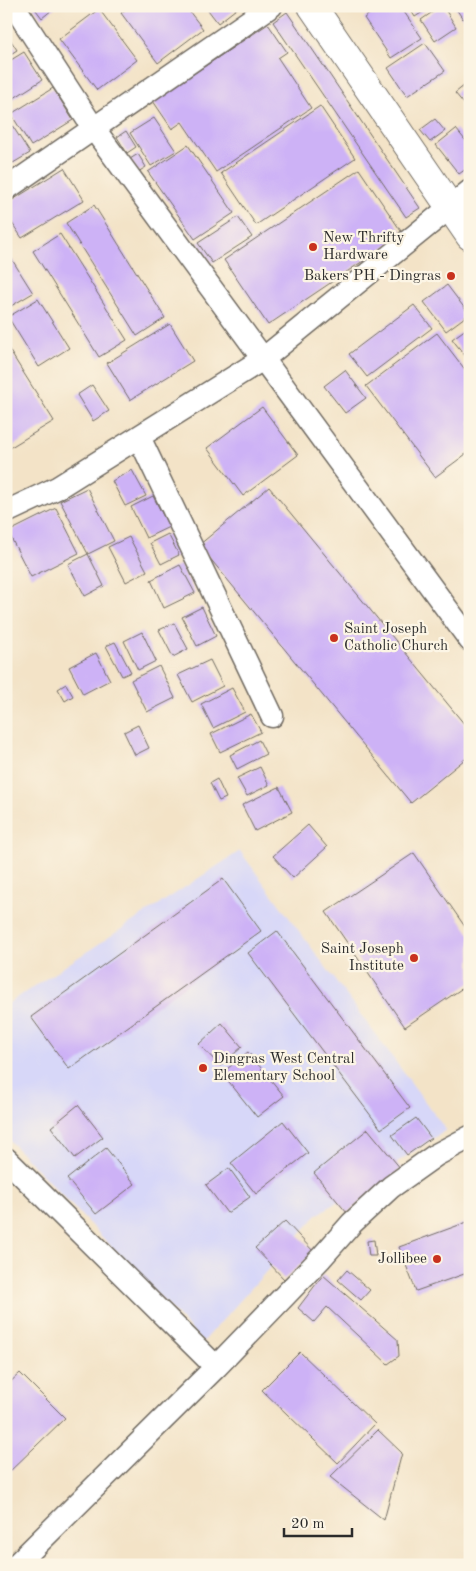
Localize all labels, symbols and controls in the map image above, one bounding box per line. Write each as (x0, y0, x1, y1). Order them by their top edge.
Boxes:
place label: New Thrifty Hardware (323, 231, 405, 263)
marker: New Thrifty Hardware (307, 241, 319, 253)
place label: Bakers PH - Dingras (304, 269, 441, 284)
marker: Bakers PH - Dingras (445, 270, 457, 282)
place label: Saint Joseph Catholic Church (344, 622, 448, 654)
marker: Saint Joseph Catholic Church (328, 632, 340, 644)
place label: Saint Joseph Institute (321, 942, 404, 974)
marker: Saint Joseph Institute (408, 952, 420, 964)
place label: Dingras West Central Elementary School (213, 1052, 355, 1084)
marker: Dingras West Central Elementary School (197, 1062, 209, 1074)
place label: Jollibee (378, 1252, 427, 1267)
marker: Jollibee (431, 1253, 443, 1265)
scale bar (284, 1506, 351, 1538)
text: 20 m (291, 1517, 325, 1532)

